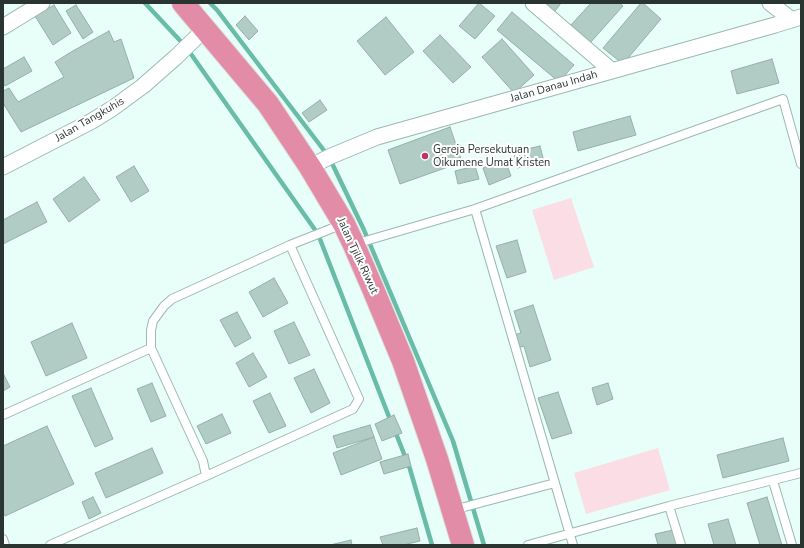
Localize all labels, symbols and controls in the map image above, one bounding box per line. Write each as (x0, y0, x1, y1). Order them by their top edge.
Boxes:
street label: Jalan Danau Indah (509, 68, 599, 106)
street label: Jalan Tangkuhis (53, 95, 127, 145)
place label: Gereja Persekutuan Oikumene Umat Kristen (433, 143, 550, 169)
marker: Gereja Persekutuan Oikumene Umat Kristen (420, 151, 430, 161)
street label: Jalan Tjilik Riwut (334, 216, 380, 296)

